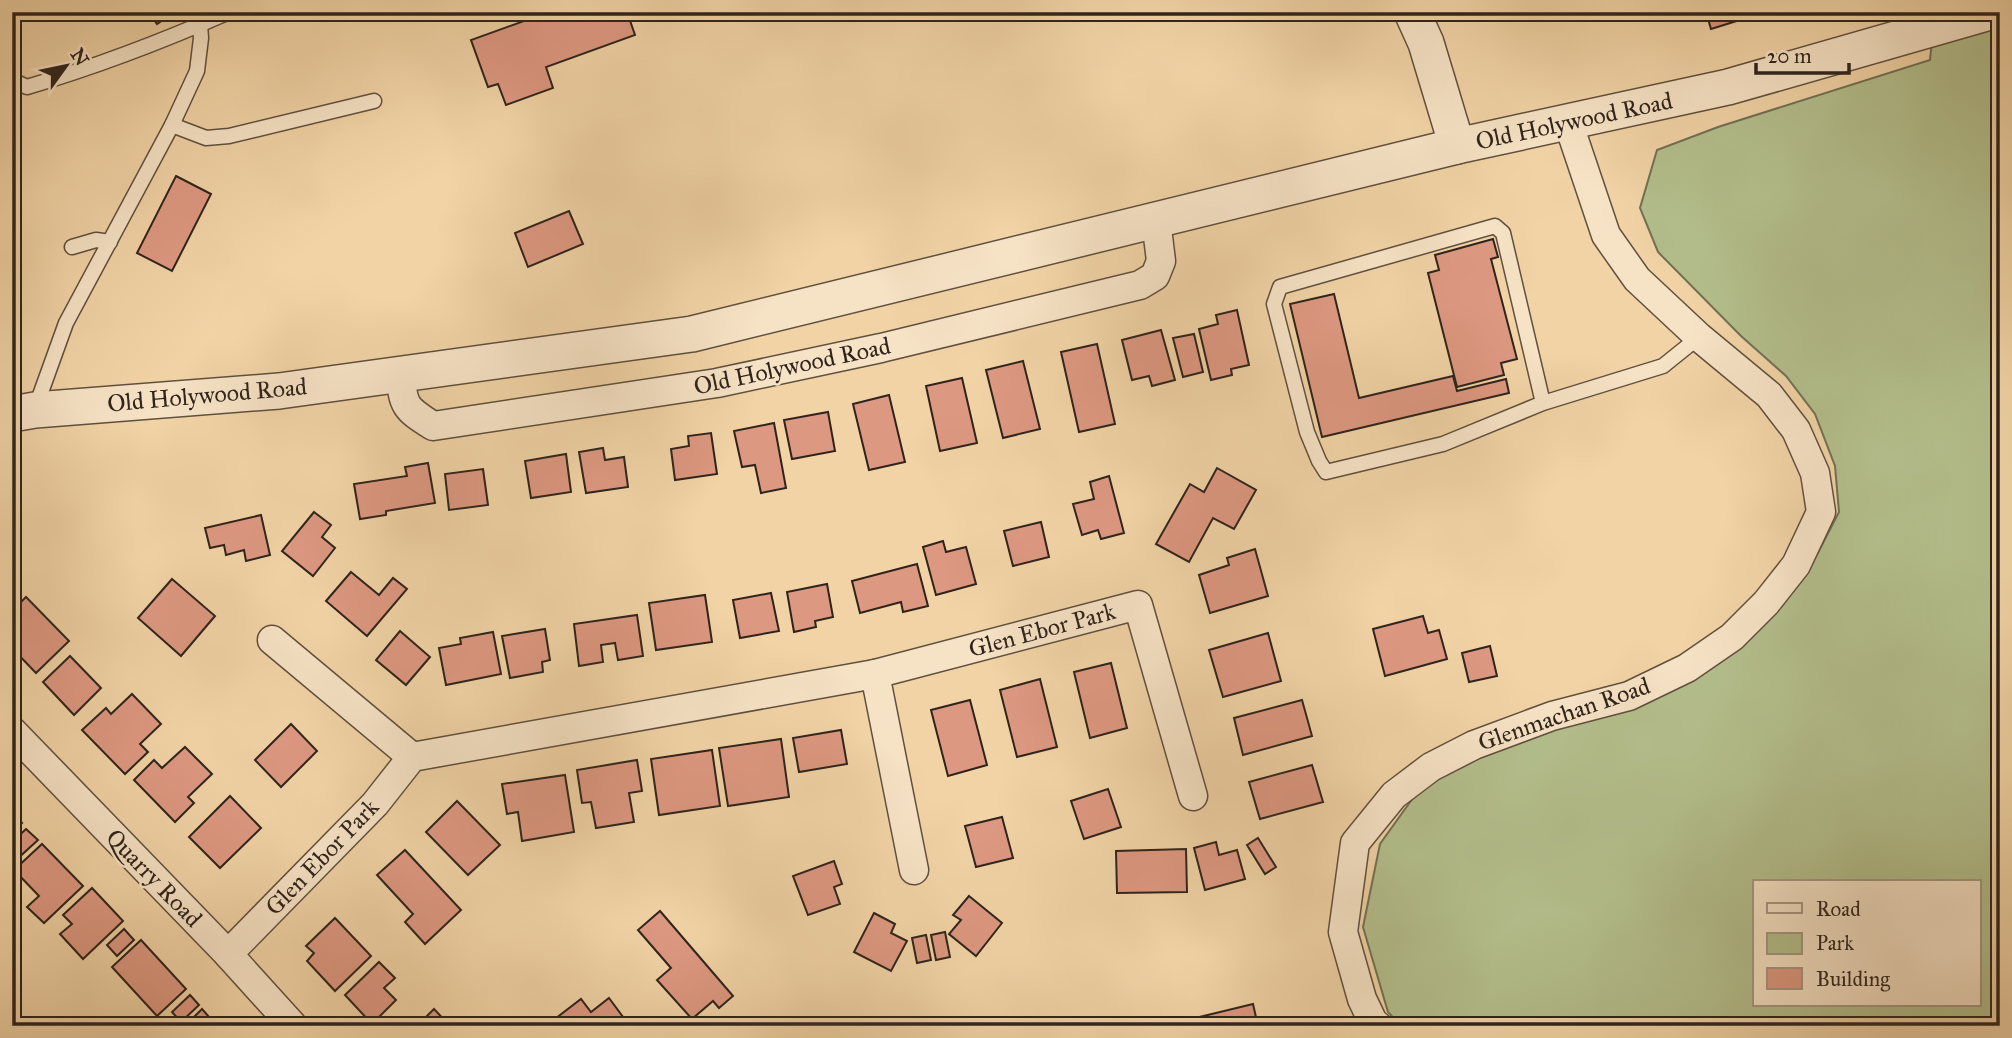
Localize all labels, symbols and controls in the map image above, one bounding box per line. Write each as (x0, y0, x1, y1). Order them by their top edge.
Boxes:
north arrow (32, 32, 102, 102)
scale bar (1756, 32, 1849, 76)
text: 20 m (1767, 43, 1812, 69)
text: N (66, 44, 94, 70)
street label: Old Holywood Road (1473, 85, 1675, 157)
street label: Old Holywood Road (691, 330, 893, 402)
street label: Old Holywood Road (106, 371, 308, 419)
street label: Glen Ebor Park (965, 596, 1119, 664)
street label: Glenmachan Road (1474, 670, 1654, 758)
street label: Glen Ebor Park (259, 792, 386, 922)
street label: Quarry Road (100, 822, 208, 934)
legend (1753, 880, 1980, 1006)
text: Road (1816, 896, 1861, 922)
text: Park (1816, 930, 1854, 956)
text: Building (1816, 966, 1890, 992)

